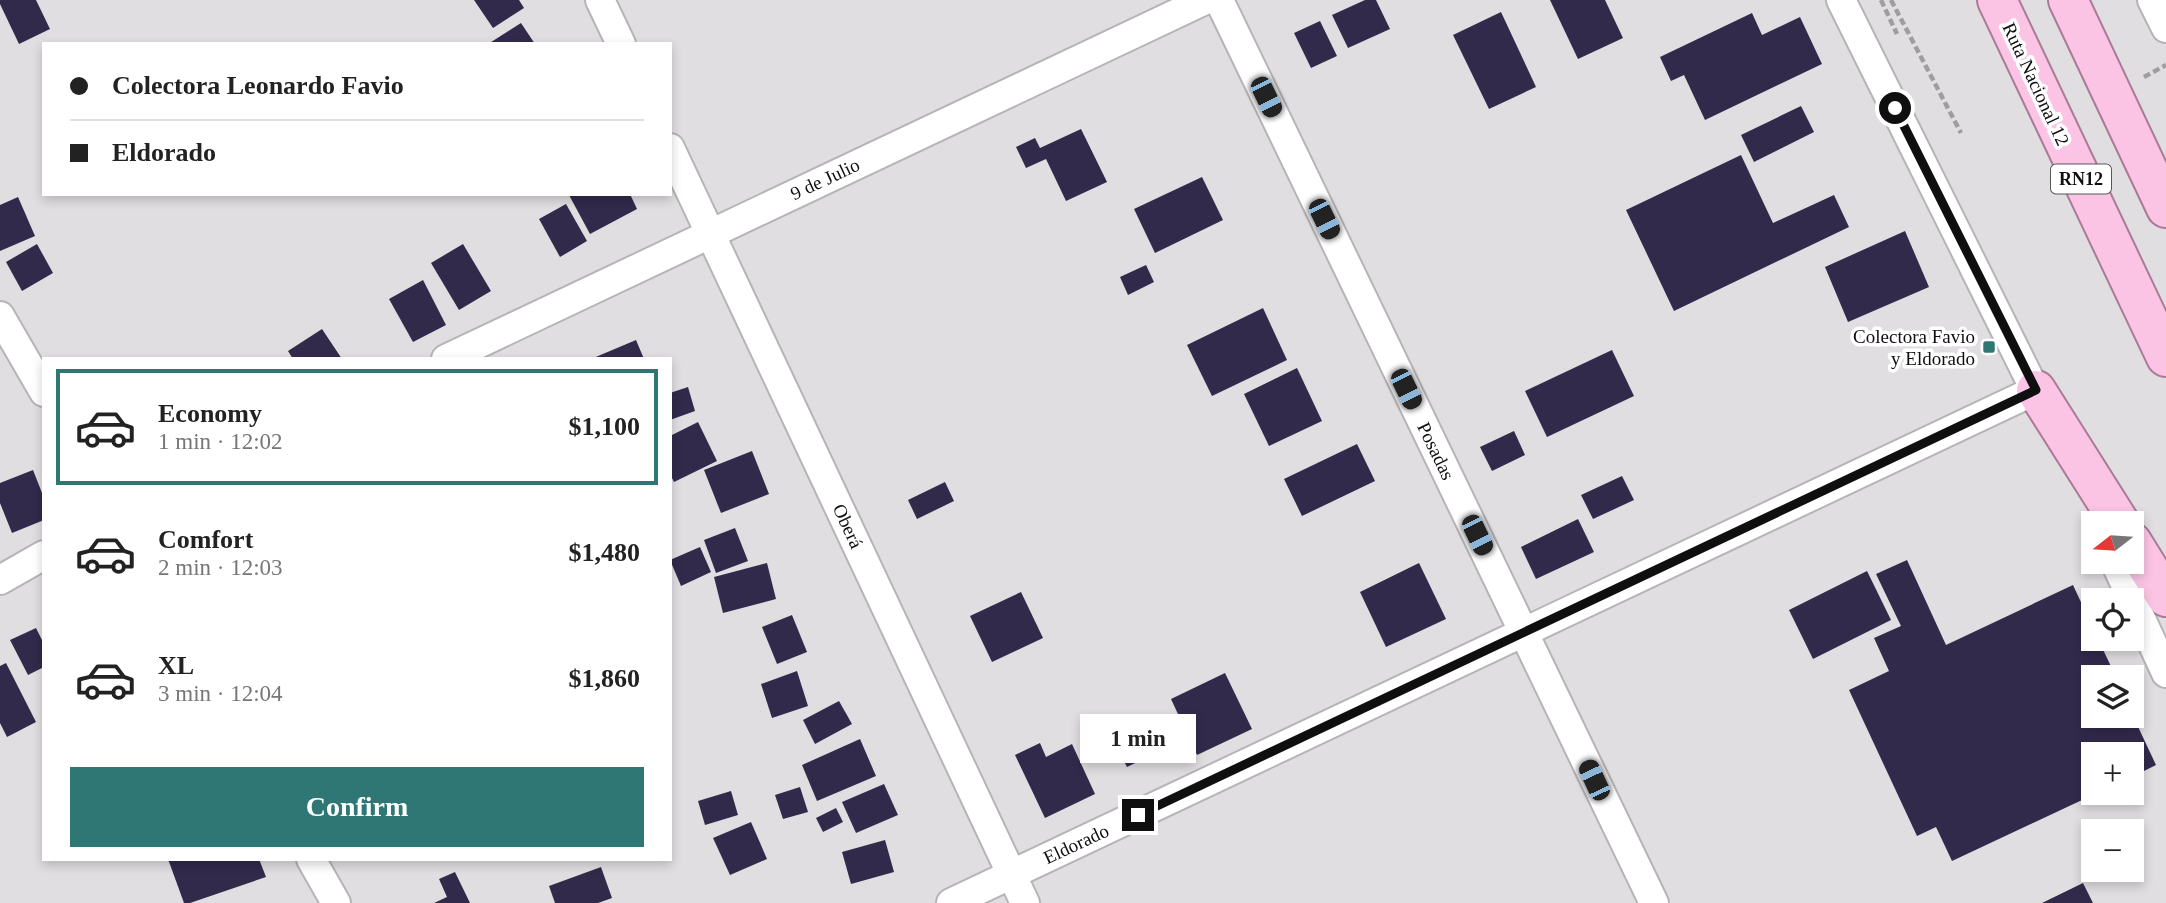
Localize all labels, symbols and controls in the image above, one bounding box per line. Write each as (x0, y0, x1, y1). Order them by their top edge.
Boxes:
street label: Ruta Nacional 12 (1998, 19, 2074, 149)
text: Colectora Leonardo Favio (112, 71, 404, 100)
car (1248, 74, 1285, 120)
route start (1879, 92, 1911, 124)
text: Eldorado (112, 138, 216, 167)
street label: 9 de Julio (787, 154, 863, 204)
road number: RN12 (2051, 164, 2111, 194)
car (1306, 196, 1343, 242)
place label: Colectora Favio y Eldorado (1853, 326, 1975, 369)
marker: Colectora Favio y Eldorado (1981, 339, 1997, 355)
car (1388, 366, 1425, 412)
icon: car (74, 396, 137, 459)
text: Economy (158, 399, 262, 428)
text: $1,100 (569, 412, 640, 441)
street label: Posadas (1413, 419, 1459, 483)
text: 1 min · 12:02 (158, 429, 283, 454)
street label: Oberá (829, 501, 868, 552)
north arrow (2081, 511, 2144, 574)
map controls (2081, 511, 2144, 882)
car (1459, 512, 1496, 558)
icon: car (74, 522, 137, 585)
text: Comfort (158, 525, 253, 554)
text: $1,480 (569, 538, 640, 567)
text: 2 min · 12:03 (158, 555, 283, 580)
button: locate (2081, 588, 2144, 651)
icon: car (74, 648, 137, 711)
text: XL (158, 651, 194, 680)
text: $1,860 (569, 664, 640, 693)
button: layers (2081, 665, 2144, 728)
text: 3 min · 12:04 (158, 681, 283, 706)
callout: 1 min (1080, 714, 1196, 762)
text: 1 min (1110, 726, 1166, 751)
button: + (2081, 742, 2144, 805)
car (1576, 757, 1613, 803)
button: Confirm (70, 767, 644, 847)
route end (1122, 799, 1154, 831)
button: − (2081, 819, 2144, 882)
street label: Eldorado (1040, 820, 1112, 868)

